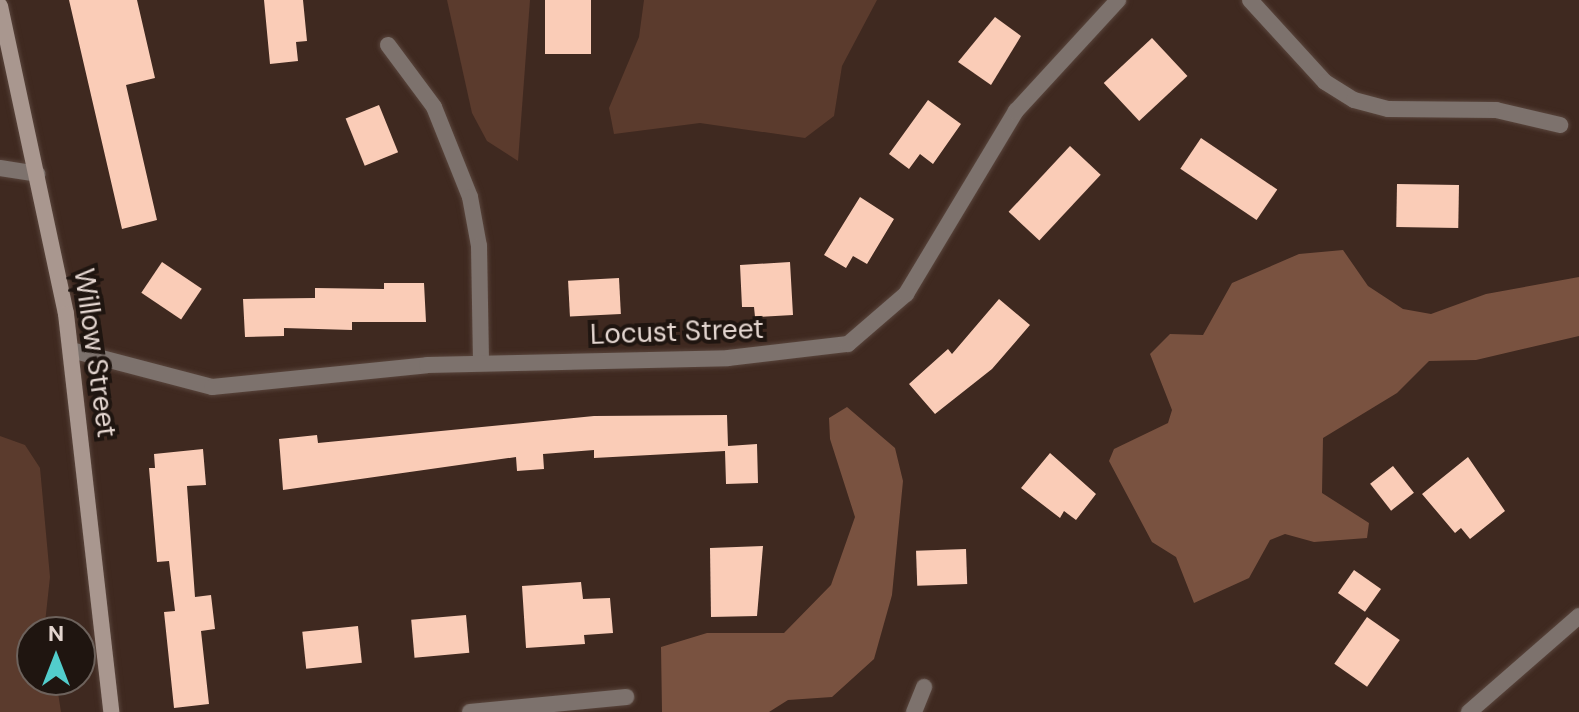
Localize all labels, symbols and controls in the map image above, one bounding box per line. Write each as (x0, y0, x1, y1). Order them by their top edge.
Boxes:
street label: Willow Street (66, 266, 124, 440)
street label: Locust Street (589, 312, 765, 352)
north arrow (16, 616, 96, 696)
text: N (48, 619, 64, 648)

